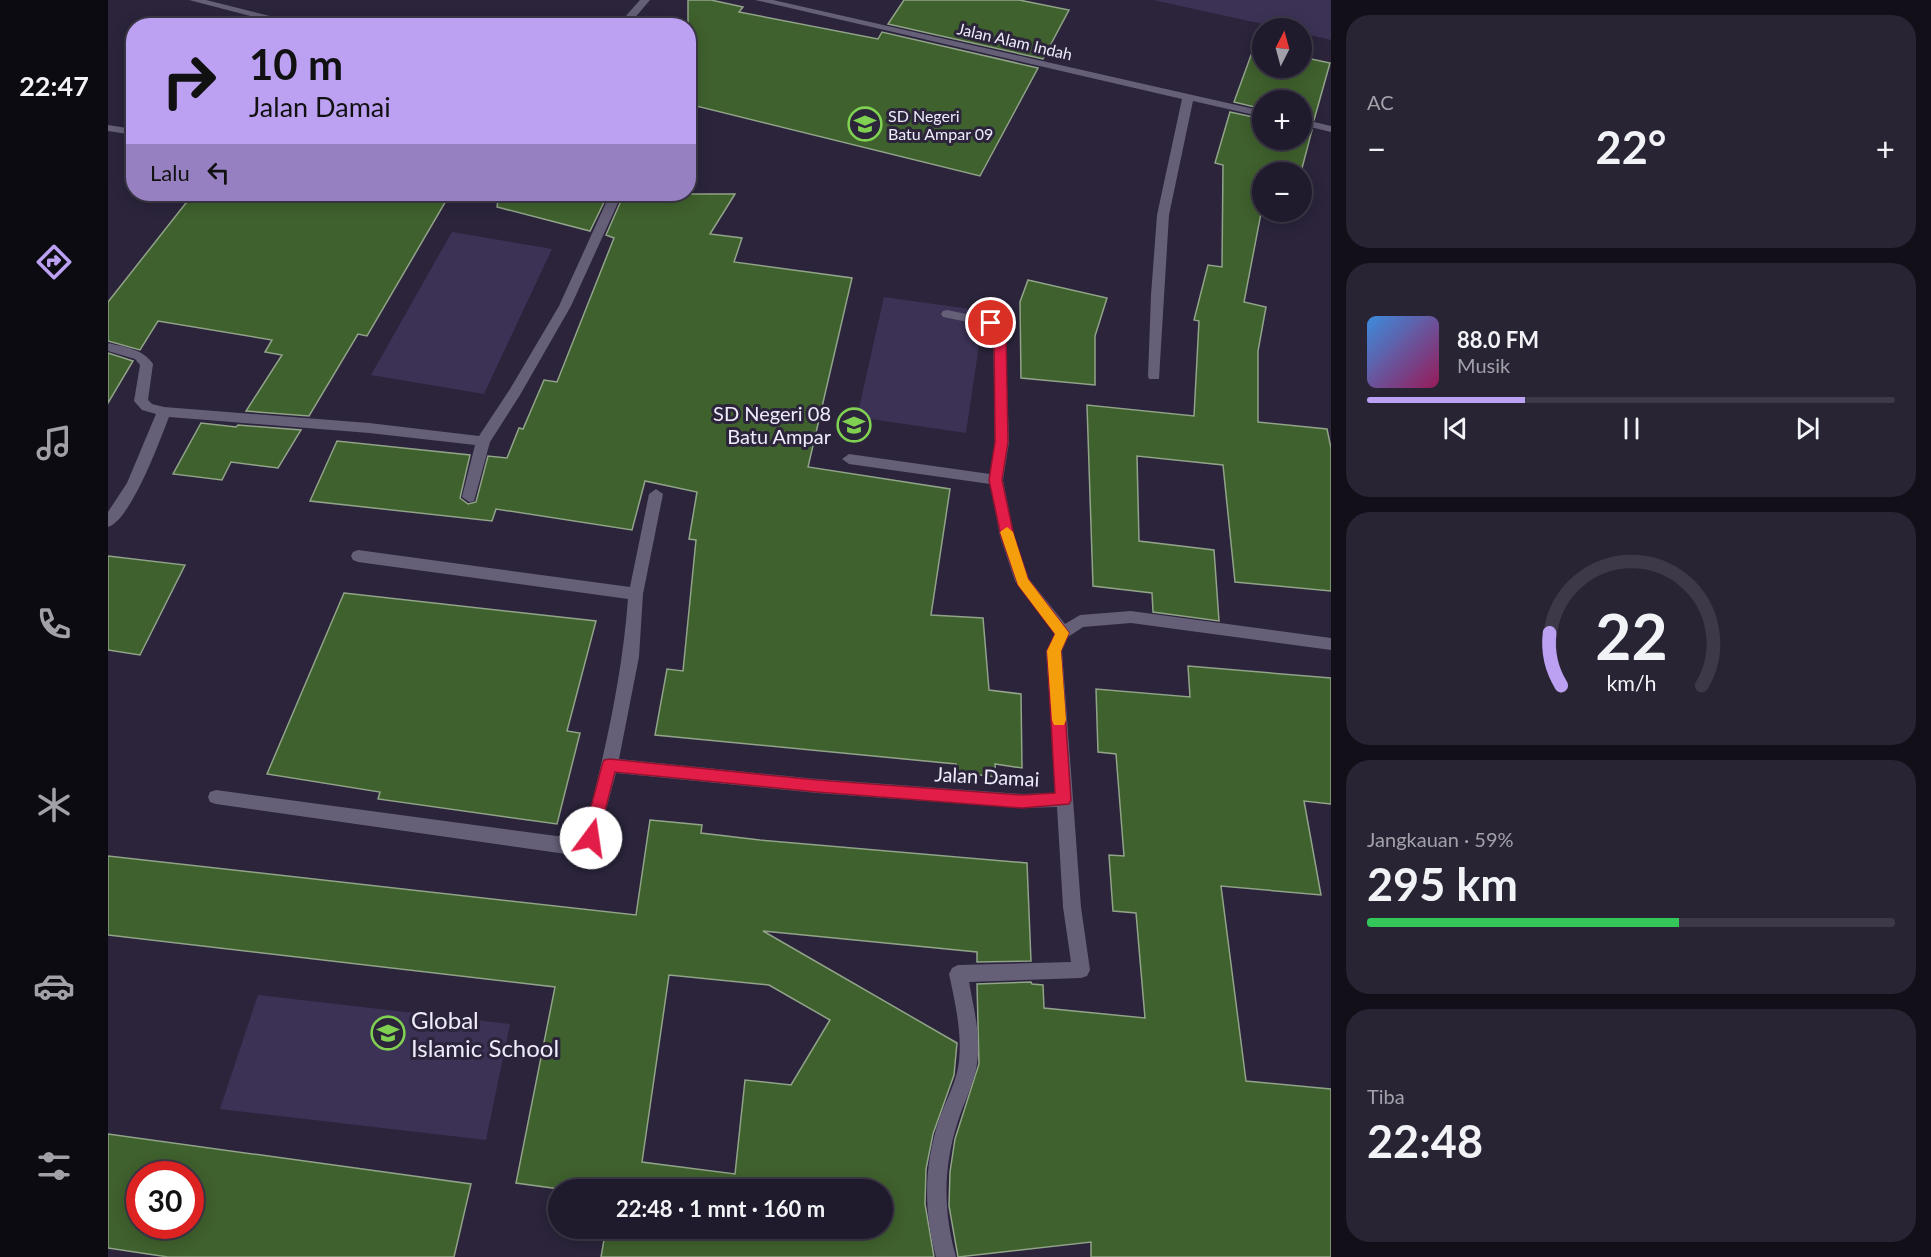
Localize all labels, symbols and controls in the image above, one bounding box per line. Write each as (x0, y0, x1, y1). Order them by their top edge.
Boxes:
north arrow (1252, 18, 1312, 78)
map controls (1252, 18, 1312, 222)
street label: Jalan Alam Indah (956, 19, 1074, 63)
text: 10 m (249, 39, 343, 89)
icon: right (150, 42, 228, 120)
text: 22:47 (19, 69, 89, 102)
text: Jalan Damai (249, 90, 391, 123)
button: + (1252, 90, 1312, 150)
text: AC (1367, 90, 1394, 114)
school or university icon: SD Negeri Batu Ampar 09 (847, 106, 883, 142)
place label: SD Negeri Batu Ampar 09 (888, 106, 993, 143)
text: 22° (1596, 120, 1666, 174)
text: − (1367, 128, 1386, 168)
text: + (1876, 128, 1895, 168)
icon: left (202, 156, 235, 189)
text: Lalu (150, 159, 190, 186)
button: − (1252, 162, 1312, 222)
icon: directions (33, 241, 75, 283)
pin (965, 297, 1016, 348)
icon: arrive (974, 306, 1007, 339)
text: 88.0 FM (1457, 326, 1539, 353)
text: Musik (1457, 353, 1510, 377)
place label: SD Negeri 08 Batu Ampar (713, 401, 832, 448)
school or university icon: SD Negeri 08 Batu Ampar (836, 407, 872, 443)
icon: previous (1439, 412, 1472, 445)
icon: pause (1615, 412, 1648, 445)
icon: next (1791, 412, 1824, 445)
icon: music (33, 422, 75, 464)
text: 22 (1595, 598, 1667, 673)
icon: phone (33, 603, 75, 645)
text: km/h (1606, 670, 1656, 696)
street label: Jalan Damai (934, 761, 1040, 791)
icon: climate (33, 784, 75, 826)
position arrow (559, 806, 623, 870)
text: Jangkauan · 59% (1367, 827, 1514, 851)
text: 295 km (1367, 857, 1518, 911)
icon: car (33, 965, 75, 1007)
place label: Global Islamic School (411, 1005, 559, 1062)
school or university icon: Global Islamic School (370, 1015, 406, 1051)
text: Tiba (1367, 1084, 1405, 1108)
text: 22:48 (1367, 1114, 1483, 1168)
icon: filters (33, 1145, 75, 1187)
speed limit sign: 30 (126, 1161, 204, 1239)
text: 22:48 · 1 mnt · 160 m (616, 1195, 825, 1222)

